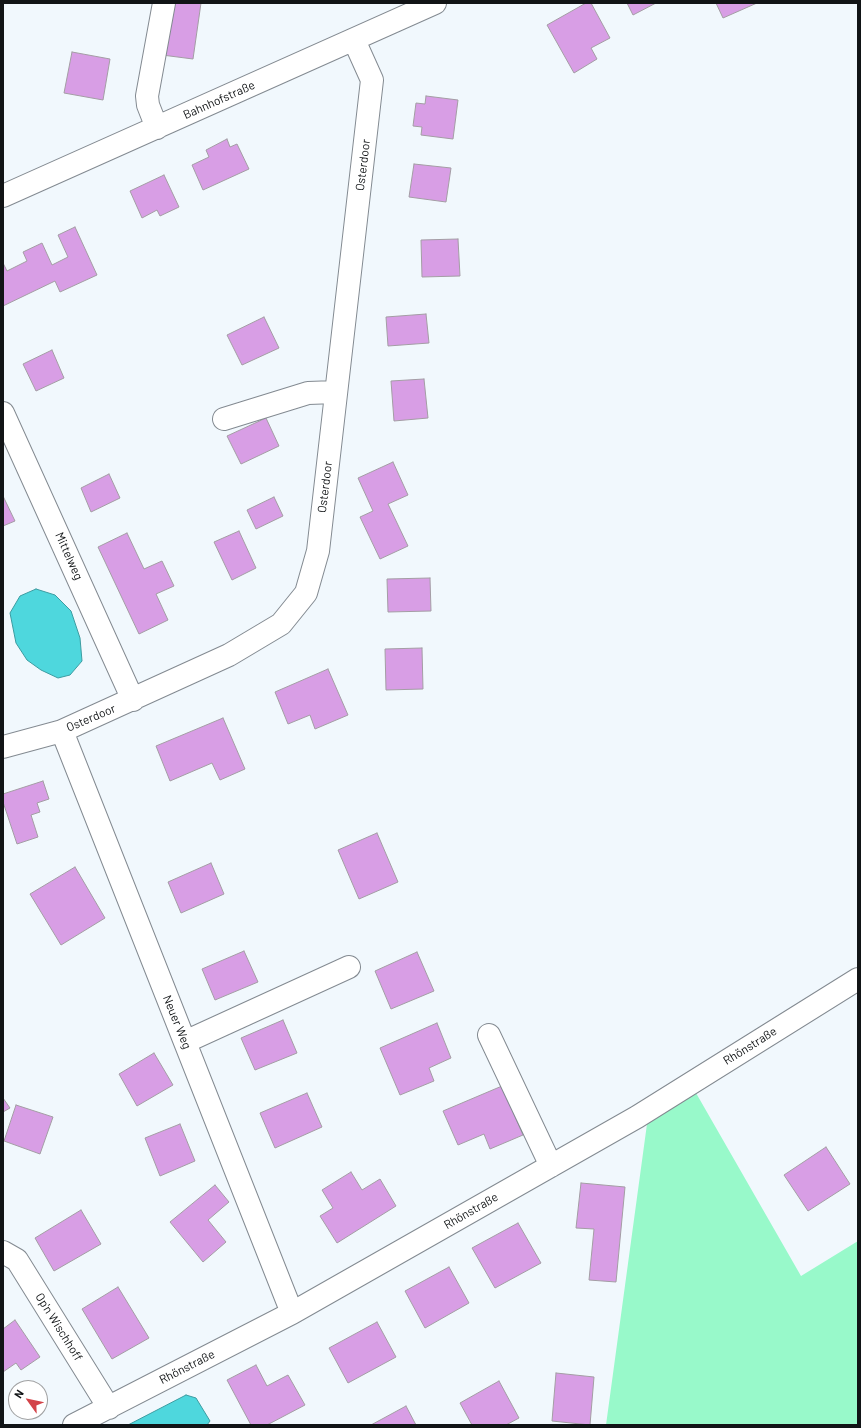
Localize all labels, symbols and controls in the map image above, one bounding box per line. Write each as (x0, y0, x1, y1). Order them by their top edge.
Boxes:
street label: Bahnhofstraße (181, 78, 257, 122)
street label: Osterdoor (353, 138, 373, 192)
street label: Osterdoor (315, 460, 335, 514)
street label: Mittelweg (52, 530, 86, 582)
street label: Osterdoor (64, 701, 118, 735)
street label: Neuer Weg (160, 993, 194, 1051)
street label: Rhönstraße (721, 1024, 779, 1068)
street label: Rhönstraße (441, 1190, 501, 1232)
street label: Op'n Wischhoff (32, 1290, 86, 1364)
street label: Rhönstraße (157, 1347, 217, 1387)
north arrow (8, 1380, 48, 1420)
text: N (11, 1387, 26, 1400)

